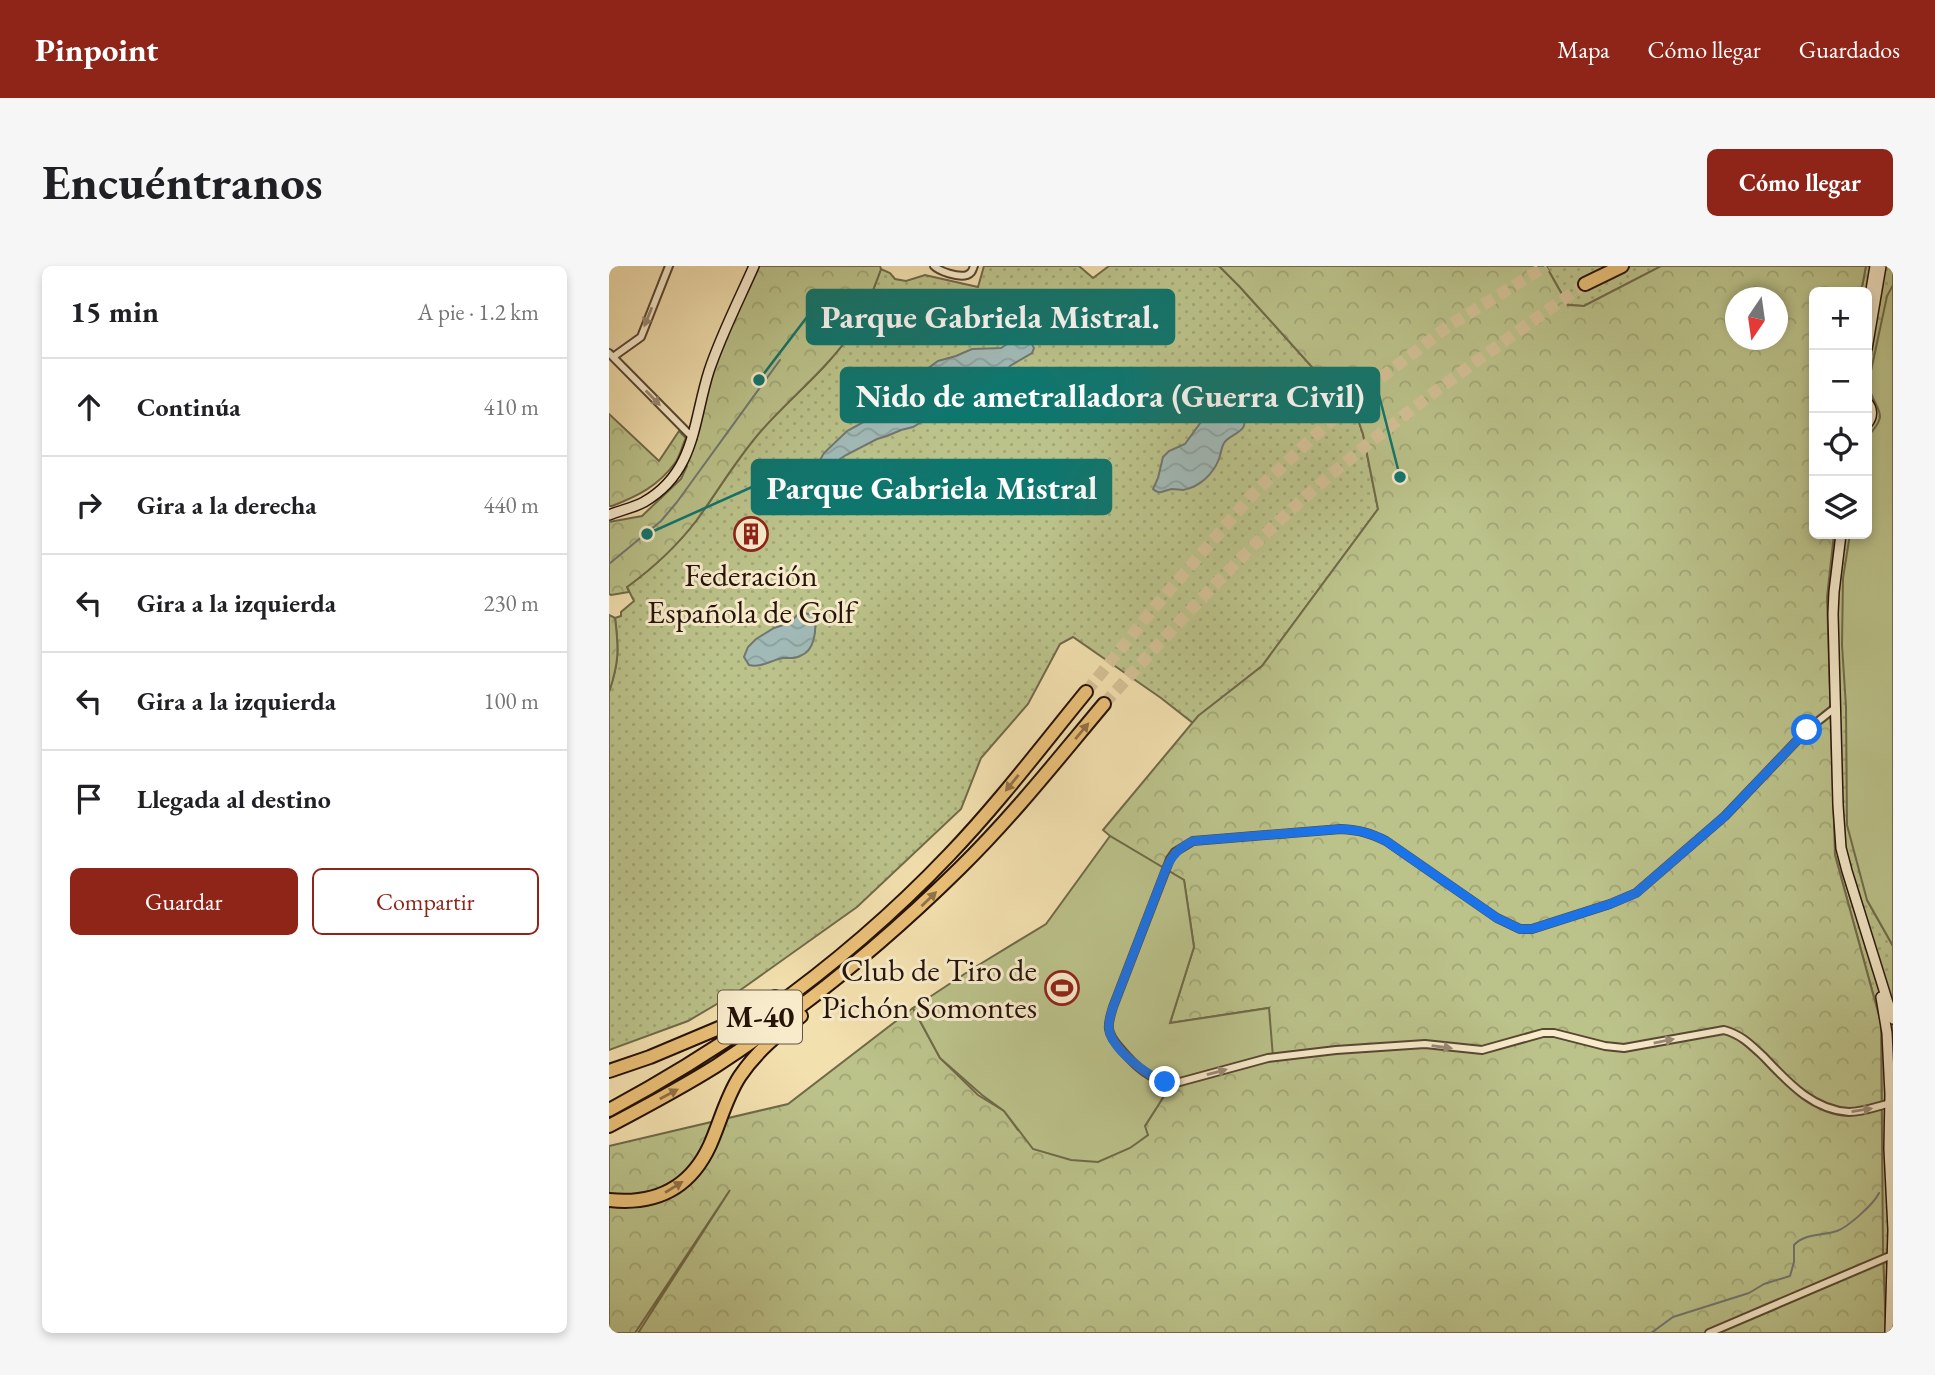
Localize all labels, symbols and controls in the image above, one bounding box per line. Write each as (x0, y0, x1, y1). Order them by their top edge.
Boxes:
text: Pinpoint (35, 28, 158, 71)
text: Mapa (1557, 34, 1610, 65)
text: Cómo llegar (1648, 34, 1761, 65)
text: Guardados (1799, 34, 1900, 65)
button: Cómo llegar (1707, 149, 1893, 216)
text: Encuéntranos (42, 150, 323, 214)
north arrow (1725, 287, 1788, 350)
map controls (1809, 287, 1872, 539)
button: + (1809, 287, 1872, 350)
callout: Parque Gabriela Mistral. (807, 290, 1174, 344)
text: 15 min (70, 292, 159, 331)
text: Parque Gabriela Mistral. (820, 295, 1160, 338)
text: A pie · 1.2 km (417, 297, 539, 327)
one-way arrow (643, 307, 654, 328)
button: − (1809, 350, 1872, 413)
callout: Nido de ametralladora (Guerra Civil) (841, 368, 1379, 422)
text: Nido de ametralladora (Guerra Civil) (855, 374, 1365, 417)
icon: ahead (70, 388, 108, 426)
one-way arrow (645, 389, 662, 406)
text: Continúa (137, 390, 241, 424)
text: 410 m (483, 392, 539, 422)
button: locate (1809, 413, 1872, 476)
callout: Parque Gabriela Mistral (752, 460, 1111, 514)
text: Parque Gabriela Mistral (766, 466, 1098, 509)
button: layers (1809, 476, 1872, 539)
icon: right (70, 486, 108, 524)
text: Gira a la derecha (137, 488, 317, 522)
text: 440 m (483, 490, 539, 520)
building icon: Federación Española de Golf (732, 515, 770, 553)
place label: Federación Española de Golf (647, 554, 859, 633)
icon: left (70, 584, 108, 622)
text: Gira a la izquierda (137, 586, 336, 620)
text: 230 m (483, 588, 539, 618)
icon: left (70, 682, 108, 720)
text: Gira a la izquierda (137, 684, 336, 718)
text: 100 m (483, 686, 539, 716)
route start (1791, 714, 1822, 745)
one-way arrow (1074, 722, 1089, 739)
one-way arrow (1005, 774, 1020, 791)
icon: arrive (70, 780, 108, 818)
text: Llegada al destino (137, 782, 331, 816)
button: Guardar (70, 868, 298, 935)
button: Compartir (312, 868, 539, 935)
one-way arrow (920, 891, 937, 907)
place label: Club de Tiro de Pichón Somontes (822, 949, 1037, 1028)
sports icon: Club de Tiro de Pichón Somontes (1043, 969, 1081, 1007)
road number: M-40 (718, 990, 802, 1044)
one-way arrow (1653, 1035, 1675, 1046)
one-way arrow (1431, 1041, 1453, 1052)
route end (1149, 1066, 1180, 1097)
one-way arrow (1207, 1066, 1228, 1076)
one-way arrow (659, 1088, 679, 1100)
one-way arrow (1851, 1104, 1873, 1115)
one-way arrow (664, 1181, 684, 1194)

